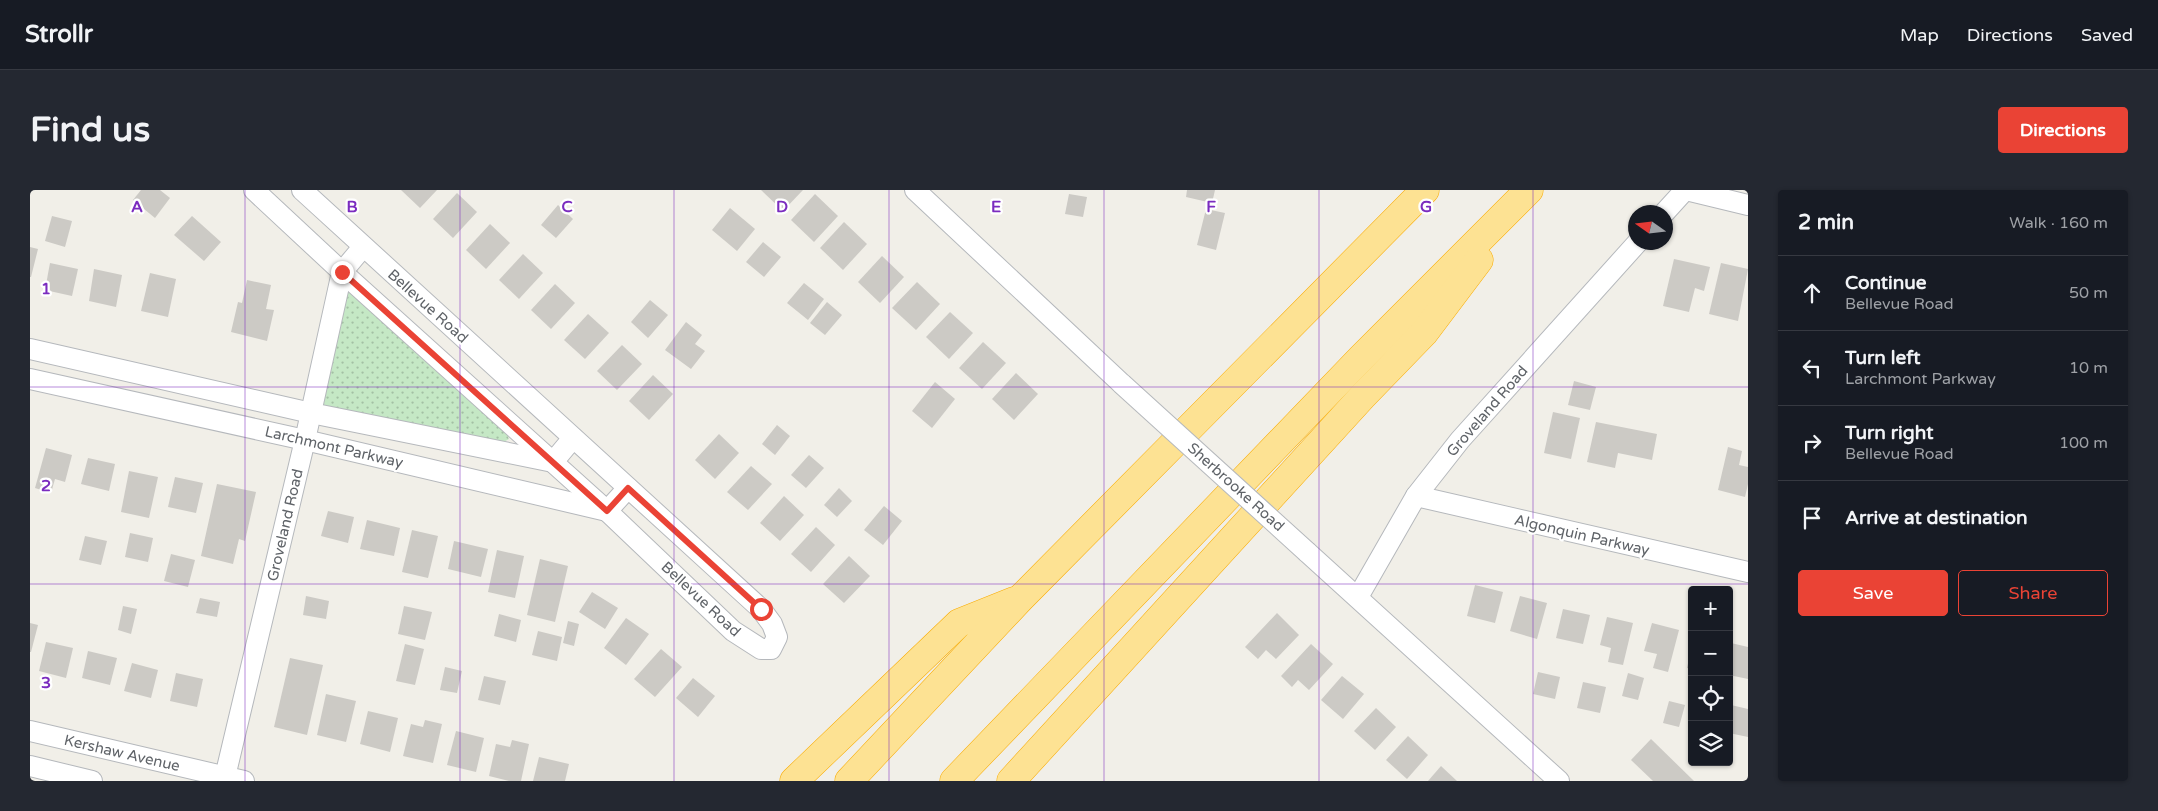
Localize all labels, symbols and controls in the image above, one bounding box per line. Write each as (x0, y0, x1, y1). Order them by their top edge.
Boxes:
text: Strollr (25, 20, 93, 49)
text: Map (1900, 24, 1939, 46)
text: Directions (1967, 24, 2053, 46)
text: Saved (2081, 24, 2133, 46)
button: Directions (1998, 107, 2128, 153)
text: Find us (30, 109, 150, 151)
text: A (131, 197, 143, 217)
text: B (346, 197, 358, 217)
text: C (561, 197, 573, 217)
text: D (776, 197, 788, 217)
text: E (991, 197, 1001, 217)
text: F (1206, 197, 1216, 217)
text: G (1420, 197, 1432, 217)
north arrow (1628, 205, 1673, 250)
text: 2 min (1798, 210, 1854, 235)
text: Walk · 160 m (2009, 213, 2108, 233)
route end (331, 261, 354, 284)
street label: Bellevue Road (384, 265, 472, 347)
text: Continue (1845, 272, 1927, 294)
text: 1 (41, 279, 51, 299)
icon: ahead (1798, 279, 1826, 307)
text: 50 m (2069, 283, 2108, 303)
text: Bellevue Road (1845, 294, 1954, 314)
text: Turn left (1845, 347, 1921, 369)
icon: left (1798, 354, 1826, 382)
text: 10 m (2069, 358, 2108, 378)
street label: Groveland Road (1443, 362, 1531, 460)
text: Larchmont Parkway (1845, 369, 1996, 389)
street label: Larchmont Parkway (263, 422, 405, 472)
text: Turn right (1845, 422, 1933, 444)
icon: right (1798, 429, 1826, 457)
text: 100 m (2059, 433, 2108, 453)
street label: Sherbrooke Road (1184, 439, 1288, 535)
text: Bellevue Road (1845, 444, 1954, 464)
street label: Groveland Road (263, 467, 307, 583)
text: 2 (41, 476, 51, 496)
icon: arrive (1798, 504, 1826, 532)
text: Arrive at destination (1845, 507, 2028, 529)
street label: Algonquin Parkway (1513, 511, 1651, 559)
street label: Bellevue Road (658, 558, 744, 640)
button: Save (1798, 570, 1948, 616)
button: Share (1958, 570, 2108, 616)
map controls (1688, 586, 1733, 766)
button: + (1688, 586, 1733, 631)
route start (750, 598, 773, 621)
button: − (1688, 631, 1733, 676)
text: 3 (41, 673, 51, 693)
button: locate (1688, 676, 1733, 721)
button: layers (1688, 721, 1733, 766)
street label: Kershaw Avenue (62, 731, 182, 775)

